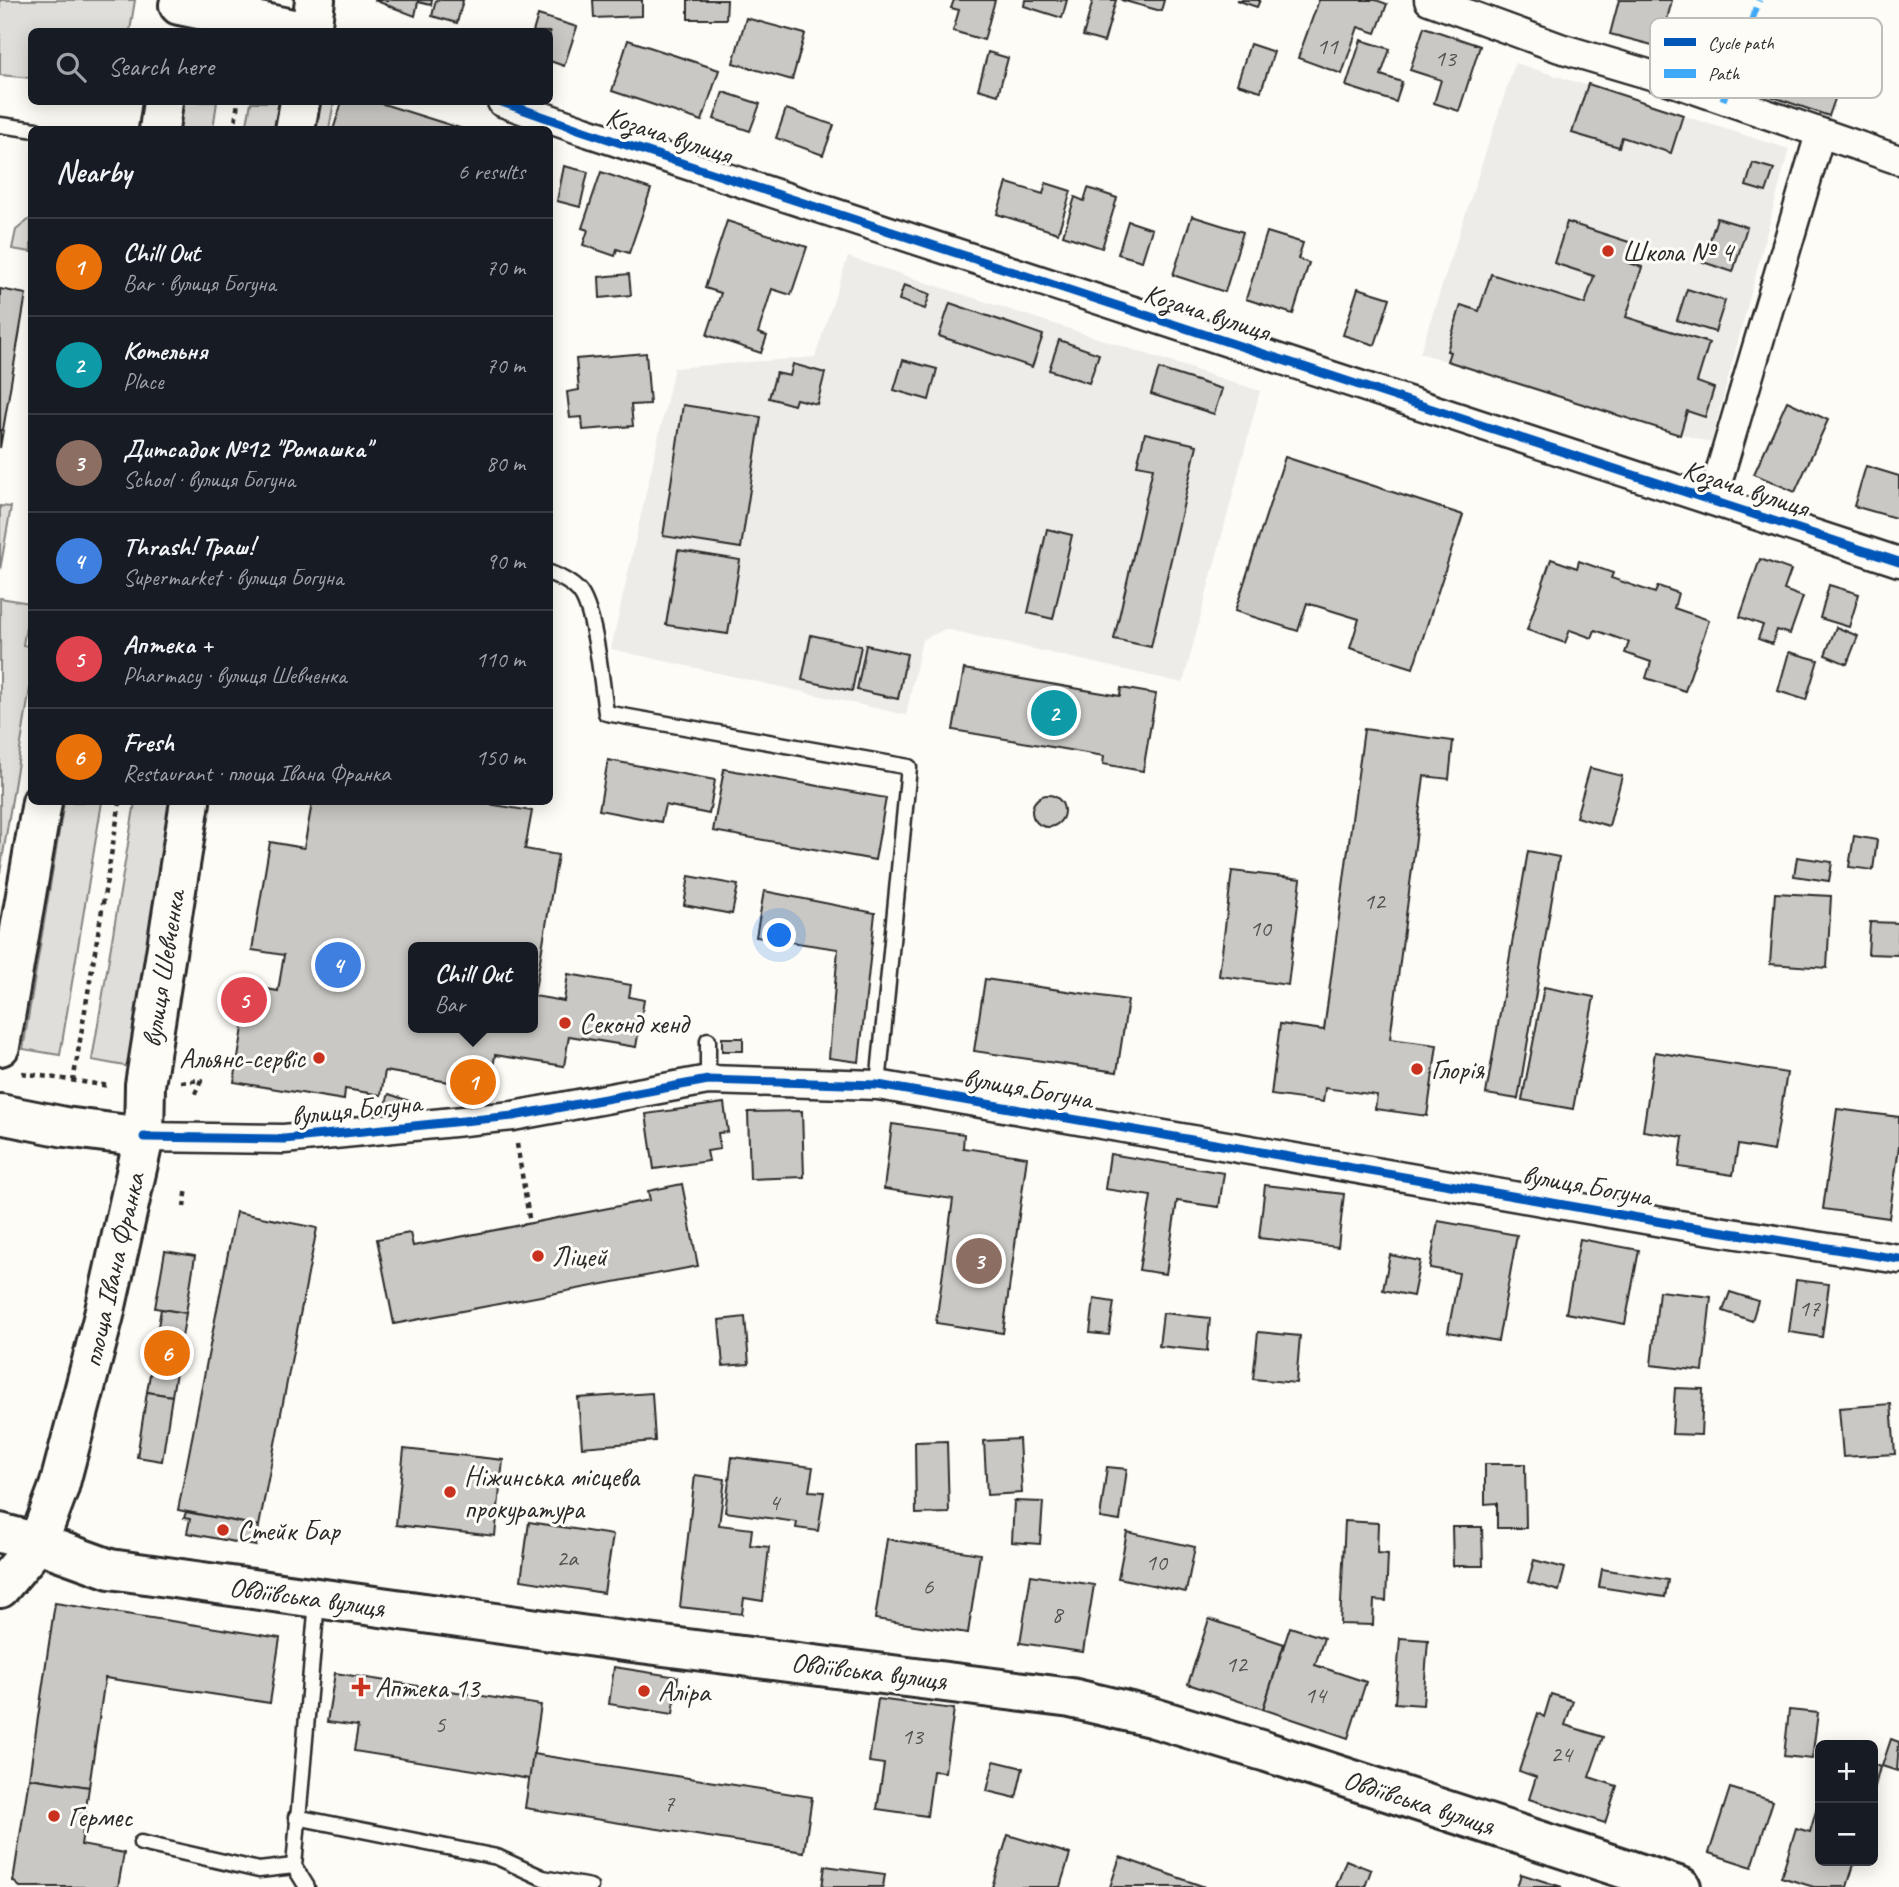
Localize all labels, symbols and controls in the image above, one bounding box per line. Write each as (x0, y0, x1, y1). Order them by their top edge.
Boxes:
legend (1650, 18, 1882, 98)
search box (28, 28, 553, 105)
house number: 11 (1316, 31, 1339, 61)
text: Cycle path (1708, 31, 1774, 55)
house number: 13 (1434, 43, 1458, 73)
icon: search (52, 48, 90, 86)
text: Search here (108, 50, 214, 83)
text: Path (1708, 62, 1741, 86)
street label: Козача вулиця (601, 98, 738, 173)
text: Nearby (56, 153, 132, 191)
text: 6 results (458, 157, 525, 186)
place label: Школа № 4 (1622, 234, 1735, 269)
text: Chill Out (123, 236, 200, 269)
marker: Школа № 4 (1600, 243, 1616, 259)
text: 1 (74, 253, 84, 282)
text: 70 m (486, 253, 525, 282)
text: Bar · вулиця Богуна (123, 269, 276, 298)
street label: Козача вулиця (1139, 275, 1276, 350)
text: Котельня (123, 334, 207, 367)
text: 2 (74, 351, 84, 380)
text: 70 m (486, 351, 525, 380)
text: Place (123, 367, 163, 396)
text: Дитсадок №12 "Ромашка" (123, 432, 371, 465)
text: 3 (74, 449, 84, 478)
text: 80 m (486, 449, 525, 478)
street label: Козача вулиця (1678, 451, 1815, 526)
text: School · вулиця Богуна (123, 465, 295, 494)
text: Thrash! Траш! (123, 530, 254, 563)
text: 4 (74, 547, 84, 576)
text: 90 m (486, 547, 525, 576)
text: Supermarket · вулиця Богуна (123, 563, 343, 592)
text: Аптека + (123, 628, 213, 661)
text: 5 (74, 645, 84, 674)
text: 110 m (476, 645, 525, 674)
text: Pharmacy · вулиця Шевченка (123, 661, 346, 690)
pin: 2 (1031, 687, 1077, 739)
text: Fresh (123, 726, 174, 759)
text: 6 (74, 743, 84, 772)
text: 150 m (476, 743, 525, 772)
text: Restaurant · площа Івана Франка (123, 759, 390, 788)
street label: вулиця Шевченка (133, 886, 193, 1050)
house number: 12 (1363, 886, 1387, 916)
house number: 10 (1249, 913, 1273, 943)
your location (762, 918, 796, 952)
pin: 4 (315, 939, 361, 991)
popup (408, 942, 538, 1033)
text: Chill Out (435, 957, 511, 990)
pin: 5 (221, 974, 267, 1026)
text: Bar (435, 990, 465, 1019)
place label: Секонд хенд (579, 1006, 691, 1041)
marker: Секонд хенд (557, 1015, 573, 1031)
place label: Альянс-сервіс (179, 1041, 307, 1076)
marker: Альянс-сервіс (311, 1050, 327, 1066)
place label: Глорія (1431, 1052, 1485, 1087)
pin: 1 (450, 1056, 496, 1108)
street label: вулиця Богуна (961, 1059, 1098, 1117)
marker: Глорія (1409, 1061, 1425, 1077)
street label: вулиця Богуна (289, 1085, 425, 1133)
street label: вулиця Богуна (1520, 1156, 1657, 1214)
street label: площа Івана Франка (74, 1168, 153, 1370)
pin: 3 (956, 1235, 1002, 1287)
place label: Ліцей (552, 1239, 608, 1274)
marker: Ліцей (530, 1248, 546, 1264)
house number: 17 (1798, 1293, 1821, 1323)
pin: 6 (144, 1327, 190, 1379)
place label: Ніжинська місцева прокуратура (464, 1459, 641, 1526)
marker: Ніжинська місцева прокуратура (442, 1484, 458, 1500)
house number: 4 (769, 1487, 782, 1517)
place label: Стейк Бар (237, 1513, 341, 1548)
marker: Стейк Бар (215, 1522, 231, 1538)
house number: 2а (556, 1543, 579, 1573)
house number: 10 (1145, 1547, 1169, 1577)
street label: Овдіївська вулиця (227, 1569, 388, 1625)
house number: 6 (923, 1571, 935, 1601)
house number: 8 (1052, 1599, 1065, 1629)
street label: Овдіївська вулиця (789, 1644, 950, 1698)
house number: 12 (1225, 1649, 1249, 1679)
place label: Аптека 13 (375, 1670, 482, 1705)
place label: Аліра (658, 1674, 712, 1709)
marker: Аптека 13 (353, 1679, 369, 1695)
house number: 14 (1304, 1680, 1328, 1710)
marker: Аліра (636, 1683, 652, 1699)
house number: 5 (435, 1709, 447, 1739)
house number: 13 (901, 1721, 925, 1751)
house number: 24 (1550, 1739, 1574, 1769)
map controls (1815, 1740, 1878, 1866)
button: + (1815, 1740, 1878, 1803)
street label: Овдіївська вулиця (1339, 1761, 1500, 1843)
house number: 7 (664, 1788, 676, 1818)
place label: Гермес (68, 1799, 134, 1834)
button: − (1815, 1803, 1878, 1866)
marker: Гермес (46, 1808, 62, 1824)

